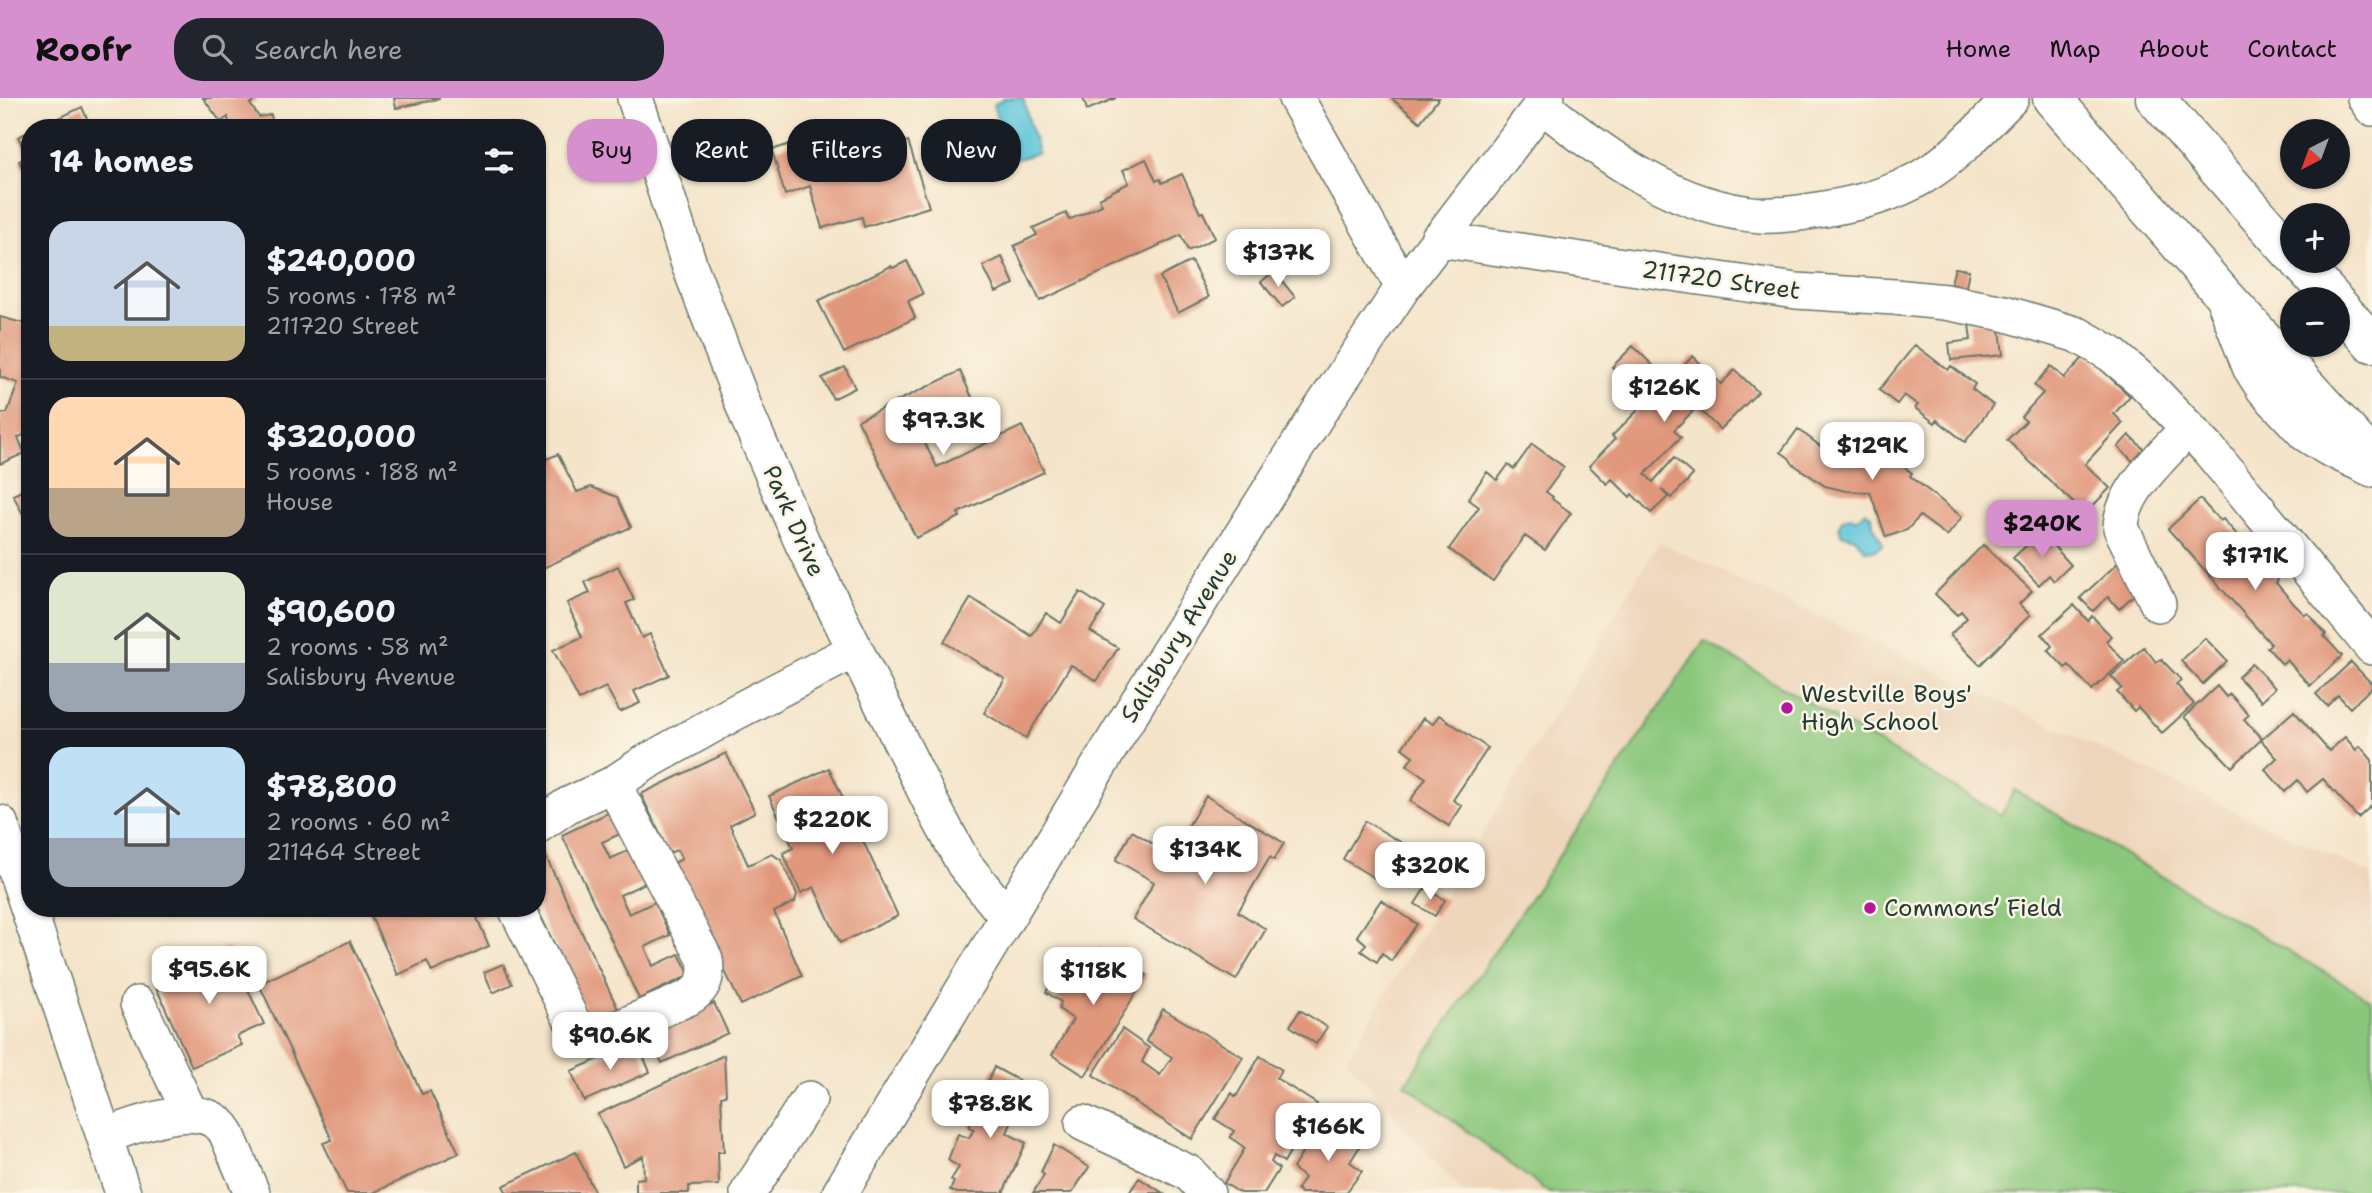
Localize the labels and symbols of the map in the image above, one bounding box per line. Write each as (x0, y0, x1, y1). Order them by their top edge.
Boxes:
north arrow (2280, 119, 2350, 189)
pin: $137K (1229, 230, 1327, 289)
street label: 211720 Street (1640, 253, 1802, 307)
pin: $126K (1615, 364, 1713, 424)
pin: $97.3K (886, 398, 1000, 457)
pin: $129K (1823, 422, 1921, 482)
street label: Park Drive (755, 460, 833, 582)
pin: $240K (1993, 500, 2091, 560)
pin: $171K (2206, 532, 2304, 592)
street label: Salisbury Avenue (1113, 544, 1245, 728)
place label: Westville Boys' High School (1801, 678, 1972, 738)
marker: Westville Boys' High School (1779, 700, 1795, 716)
pin: $220K (783, 796, 881, 856)
pin: $134K (1156, 826, 1254, 886)
pin: $320K (1381, 842, 1479, 902)
place label: Commons’ Field (1884, 892, 2062, 924)
marker: Commons’ Field (1862, 900, 1878, 916)
pin: $95.6K (152, 946, 266, 1006)
pin: $118K (1044, 948, 1142, 1007)
pin: $90.6K (553, 1012, 667, 1072)
pin: $78.8K (933, 1080, 1047, 1140)
pin: $166K (1279, 1104, 1377, 1163)

